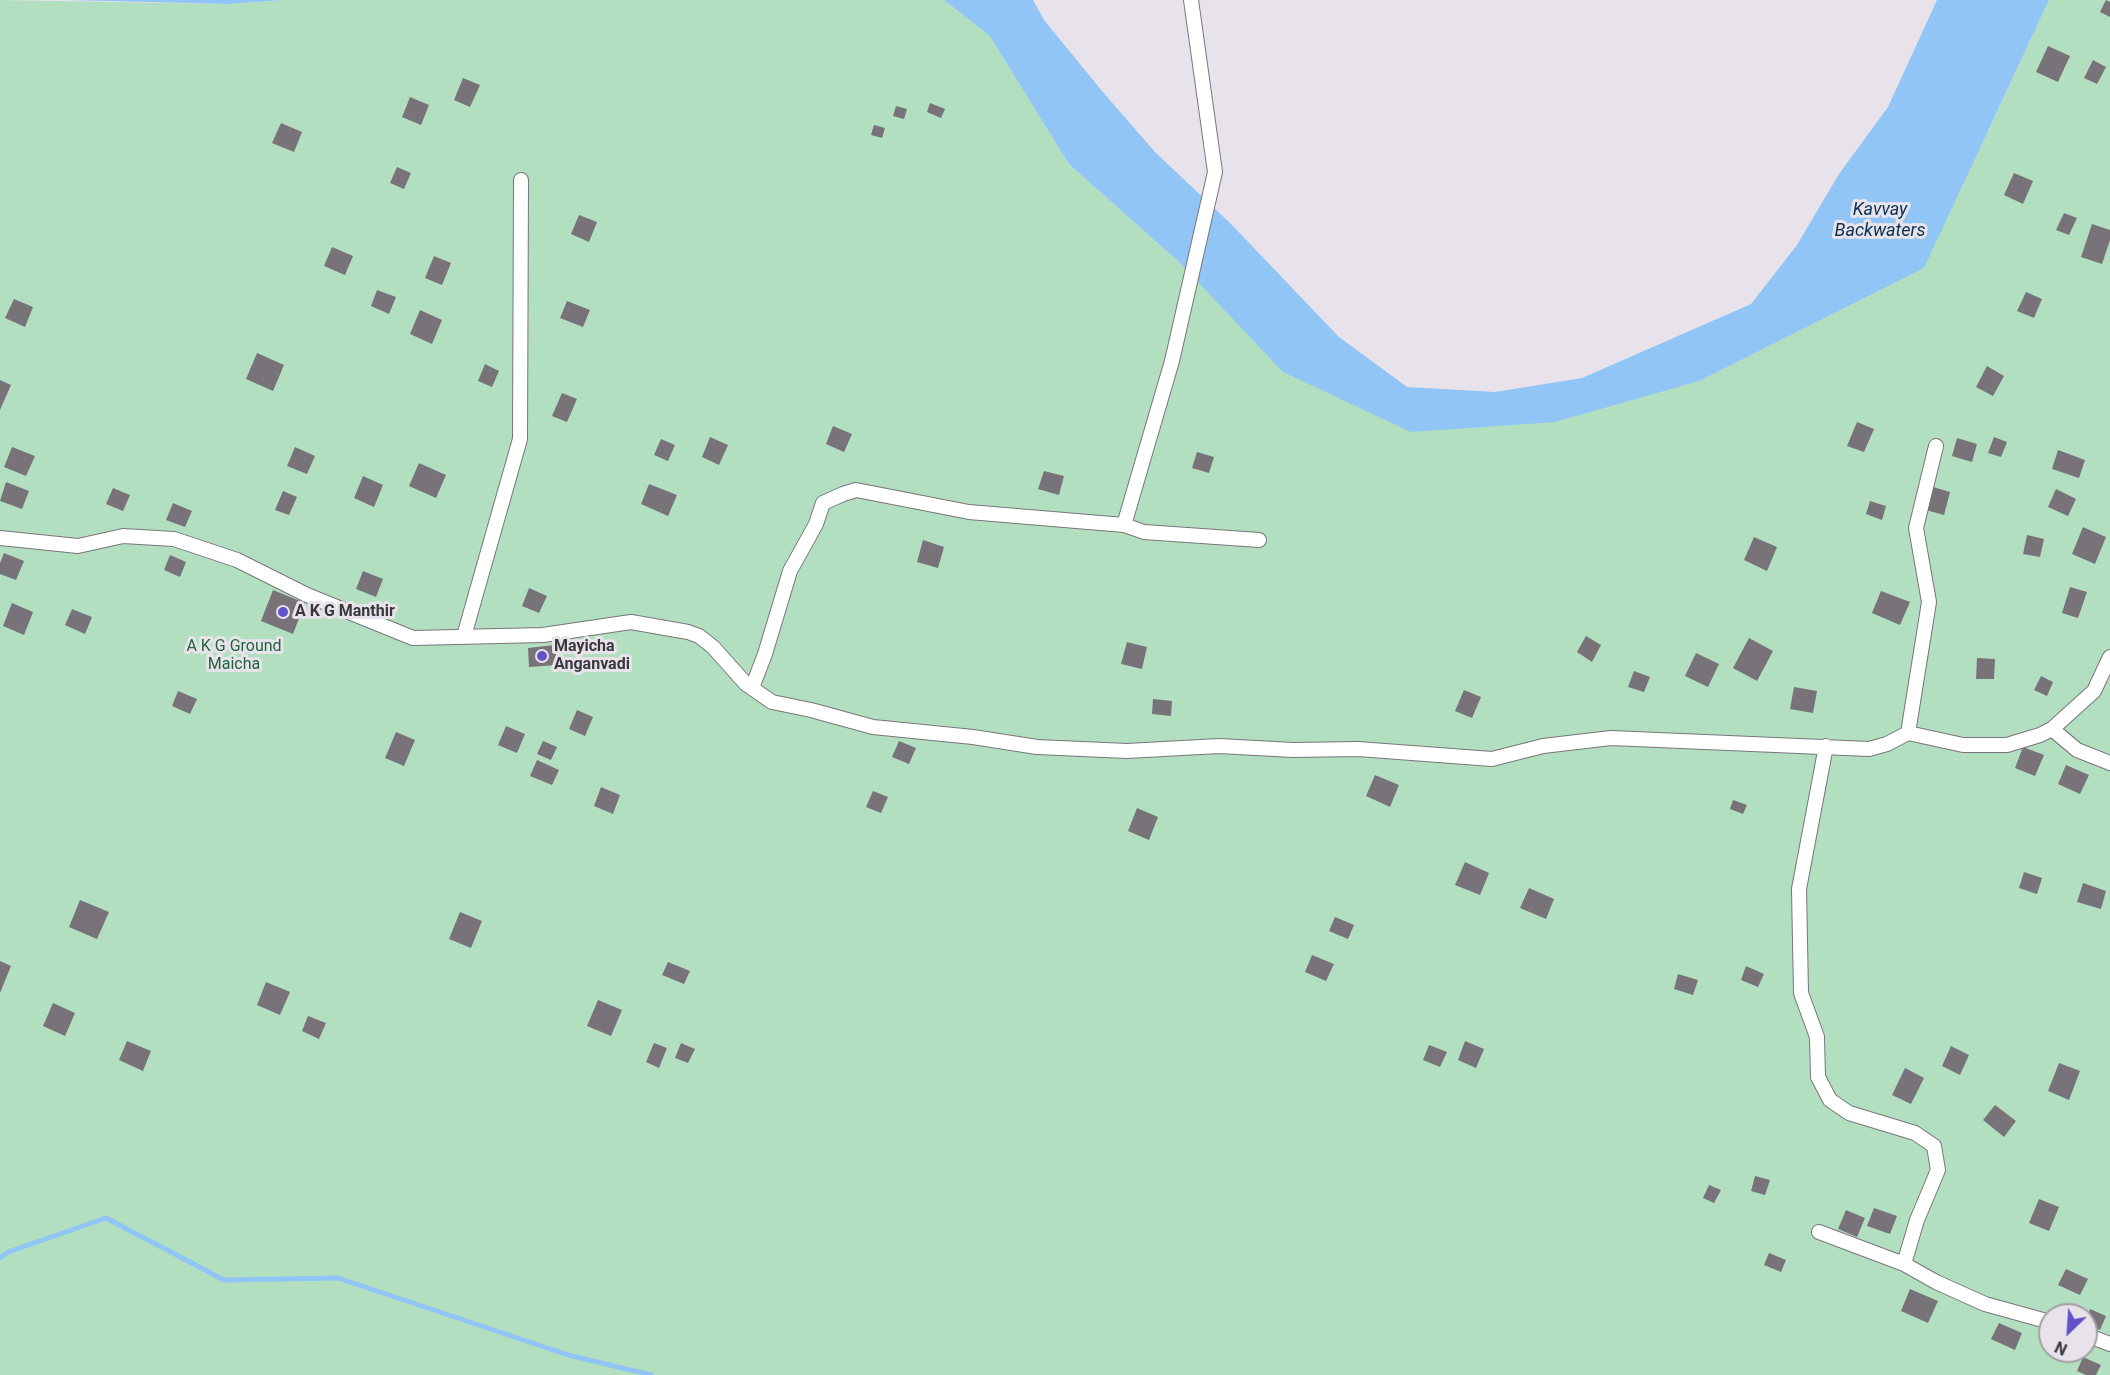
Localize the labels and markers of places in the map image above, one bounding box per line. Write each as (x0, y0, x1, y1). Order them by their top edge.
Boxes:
place label: A K G Manthir (295, 602, 395, 622)
marker: A K G Manthir (276, 605, 290, 619)
place label: Mayicha Anganvadi (554, 637, 630, 675)
marker: Mayicha Anganvadi (535, 649, 549, 663)

